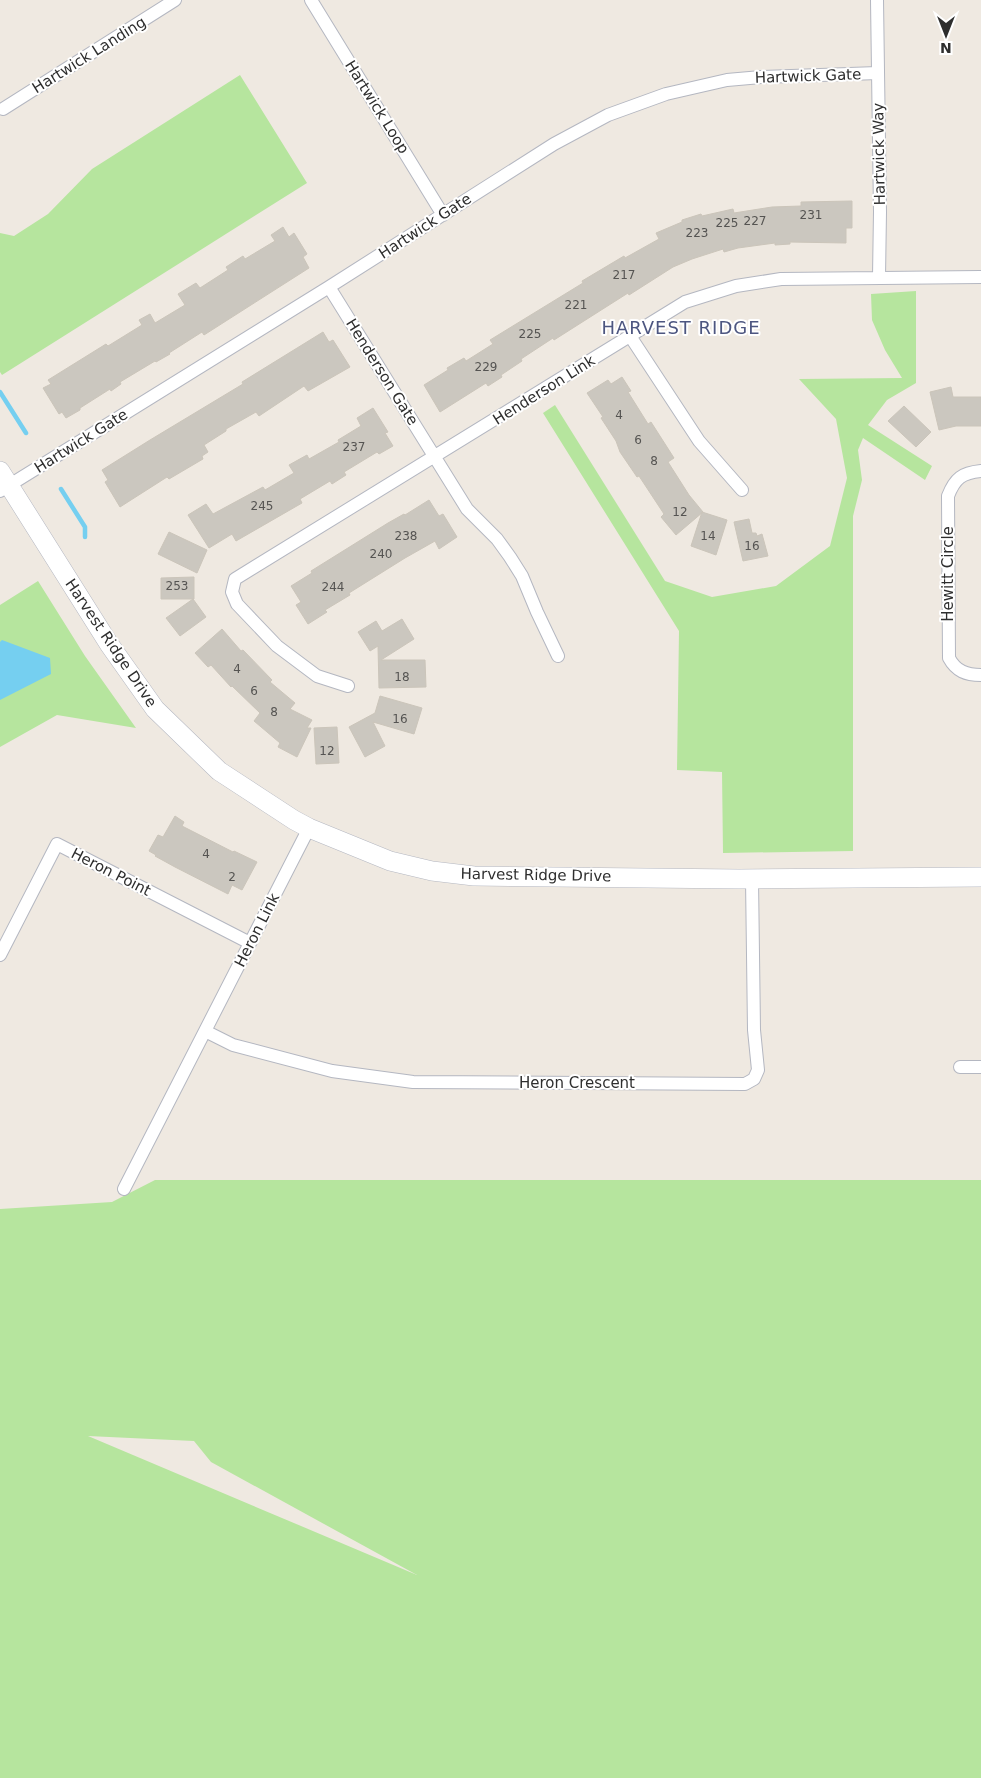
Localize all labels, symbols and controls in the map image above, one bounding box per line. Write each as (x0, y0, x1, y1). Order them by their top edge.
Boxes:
north arrow (921, 10, 971, 60)
street label: Hartwick Landing (29, 13, 149, 97)
text: N (940, 40, 952, 56)
street label: Hartwick Loop (341, 57, 413, 157)
street label: Hartwick Gate (754, 65, 862, 87)
street label: Hartwick Way (869, 102, 889, 205)
street label: Hartwick Gate (375, 189, 475, 263)
house number: 231 (800, 208, 822, 222)
house number: 227 (744, 214, 766, 228)
house number: 225 (716, 216, 738, 230)
house number: 223 (686, 226, 708, 240)
house number: 217 (613, 268, 635, 282)
house number: 221 (565, 298, 587, 312)
street label: Henderson Gate (342, 315, 422, 429)
district label: HARVEST RIDGE (601, 317, 761, 338)
house number: 225 (519, 327, 541, 341)
street label: Henderson Link (490, 351, 599, 429)
house number: 229 (475, 360, 497, 374)
street label: Hartwick Gate (31, 405, 131, 477)
house number: 4 (615, 408, 623, 422)
house number: 6 (634, 433, 642, 447)
house number: 237 (343, 440, 365, 454)
house number: 8 (650, 454, 658, 468)
house number: 245 (251, 499, 273, 513)
house number: 12 (672, 505, 688, 519)
street label: Hewitt Circle (939, 526, 957, 622)
house number: 238 (395, 529, 417, 543)
house number: 14 (700, 529, 716, 543)
house number: 16 (744, 539, 760, 553)
house number: 240 (370, 547, 392, 561)
street label: Harvest Ridge Drive (61, 575, 161, 711)
house number: 253 (166, 579, 188, 593)
house number: 244 (322, 580, 344, 594)
house number: 4 (233, 662, 241, 676)
house number: 18 (394, 670, 410, 684)
house number: 6 (250, 684, 258, 698)
house number: 8 (270, 705, 278, 719)
house number: 16 (392, 712, 408, 726)
house number: 12 (319, 744, 335, 758)
street label: Heron Point (68, 844, 154, 900)
house number: 4 (202, 847, 210, 861)
street label: Harvest Ridge Drive (460, 865, 612, 885)
house number: 2 (228, 870, 236, 884)
street label: Heron Link (231, 890, 283, 970)
street label: Heron Crescent (519, 1074, 635, 1092)

